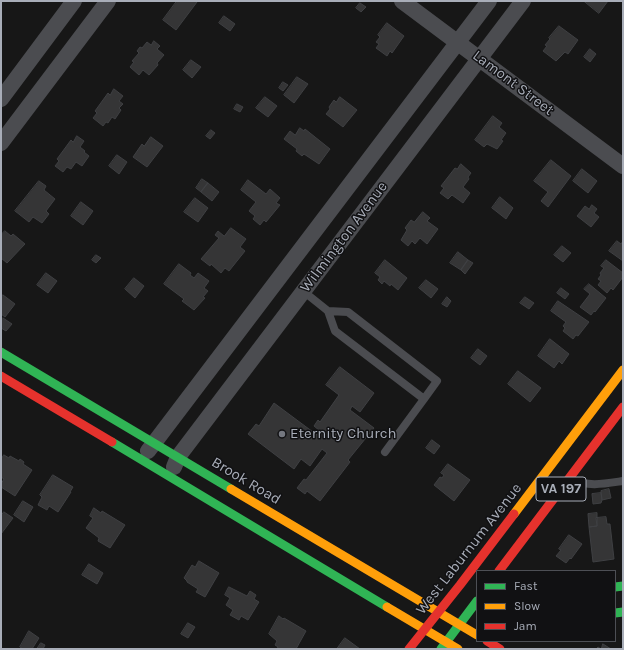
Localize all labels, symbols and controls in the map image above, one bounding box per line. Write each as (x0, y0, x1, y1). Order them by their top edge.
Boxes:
street label: Lamont Street (469, 47, 557, 119)
street label: Wilmington Avenue (297, 178, 391, 296)
place label: Eternity Church (290, 425, 396, 443)
marker: Eternity Church (277, 429, 287, 439)
street label: Brook Road (208, 453, 284, 509)
road number: VA 197 (536, 477, 586, 501)
street label: West Laburnum Avenue (412, 480, 526, 618)
legend (476, 570, 616, 642)
text: Fast (514, 579, 537, 593)
text: Slow (514, 599, 540, 613)
text: Jam (514, 619, 537, 633)

